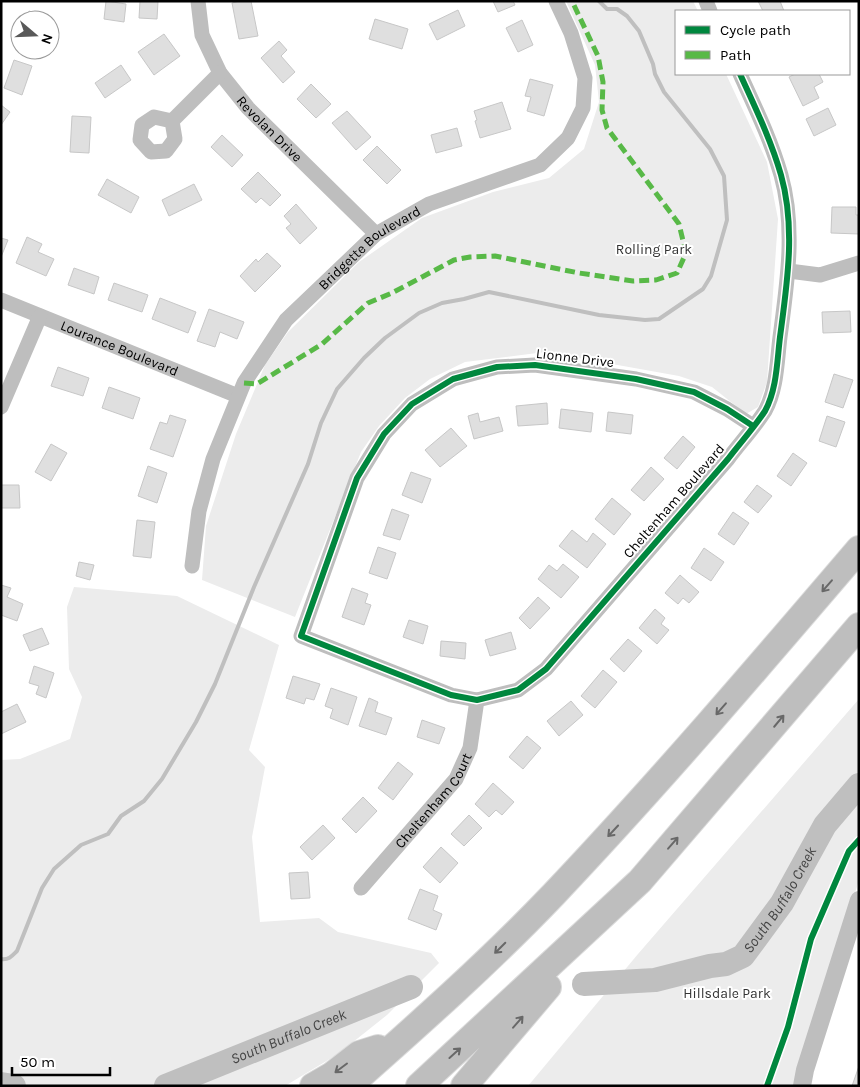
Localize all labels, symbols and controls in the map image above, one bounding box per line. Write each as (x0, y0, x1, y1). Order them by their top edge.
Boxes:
north arrow (10, 10, 60, 60)
legend (675, 10, 850, 75)
text: Cycle path (720, 21, 791, 39)
text: N (37, 32, 56, 47)
text: Path (720, 46, 751, 64)
street label: Revolan Drive (233, 92, 306, 165)
street label: Bridgette Boulevard (315, 202, 423, 293)
park label: Rolling Park (616, 241, 692, 258)
street label: Lourance Boulevard (58, 317, 181, 380)
street label: Lionne Drive (535, 345, 615, 371)
street label: Cheltenham Boulevard (620, 440, 728, 562)
one-way arrow (821, 580, 833, 593)
one-way arrow (715, 703, 727, 716)
one-way arrow (773, 714, 785, 727)
street label: Cheltenham Court (391, 750, 475, 852)
one-way arrow (607, 824, 619, 837)
one-way arrow (667, 837, 678, 850)
water label: South Buffalo Creek (739, 843, 820, 957)
one-way arrow (494, 942, 506, 954)
park label: Hillsdale Park (683, 985, 771, 1002)
water label: South Buffalo Creek (228, 1005, 349, 1068)
one-way arrow (512, 1015, 524, 1028)
scale bar (12, 1044, 110, 1076)
one-way arrow (448, 1047, 461, 1059)
text: 50 m (20, 1053, 55, 1071)
one-way arrow (334, 1063, 348, 1073)

